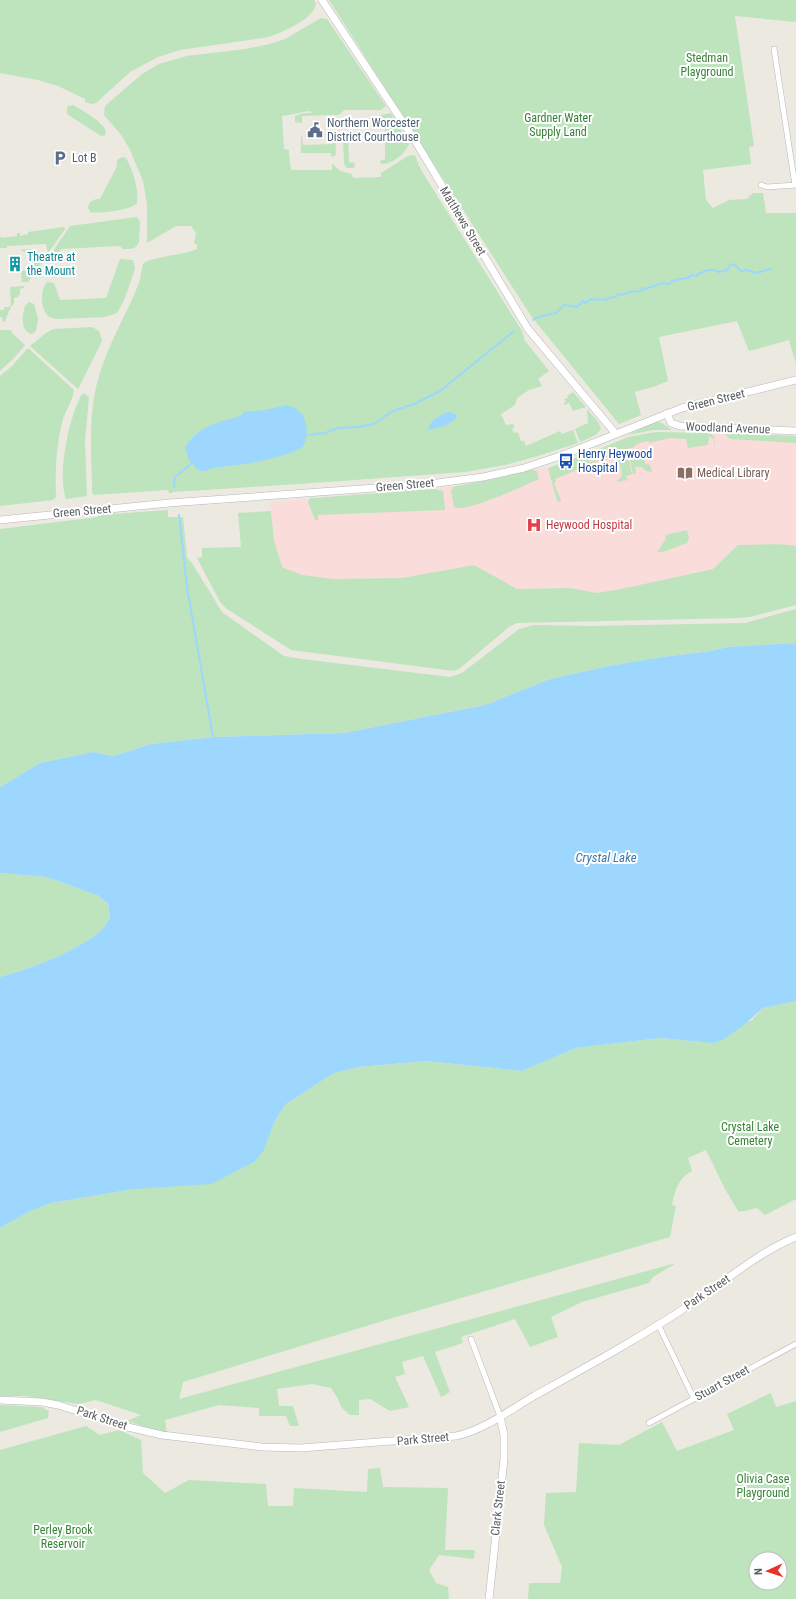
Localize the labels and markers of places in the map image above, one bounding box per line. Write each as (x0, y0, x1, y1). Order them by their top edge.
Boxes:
place label: Northern Worcester District Courthouse (327, 116, 420, 144)
public building icon: Northern Worcester District Courthouse (306, 121, 324, 139)
parking icon: Lot B (51, 149, 69, 167)
place label: Lot B (72, 151, 97, 165)
place label: Theatre at the Mount (27, 250, 76, 278)
building icon: Theatre at the Mount (6, 255, 24, 273)
place label: Henry Heywood Hospital (578, 447, 652, 475)
bus stop icon: Henry Heywood Hospital (557, 452, 575, 470)
library icon: Medical Library (676, 464, 694, 482)
place label: Medical Library (697, 466, 770, 480)
hospital icon: Heywood Hospital (525, 516, 543, 534)
place label: Heywood Hospital (546, 518, 632, 532)

